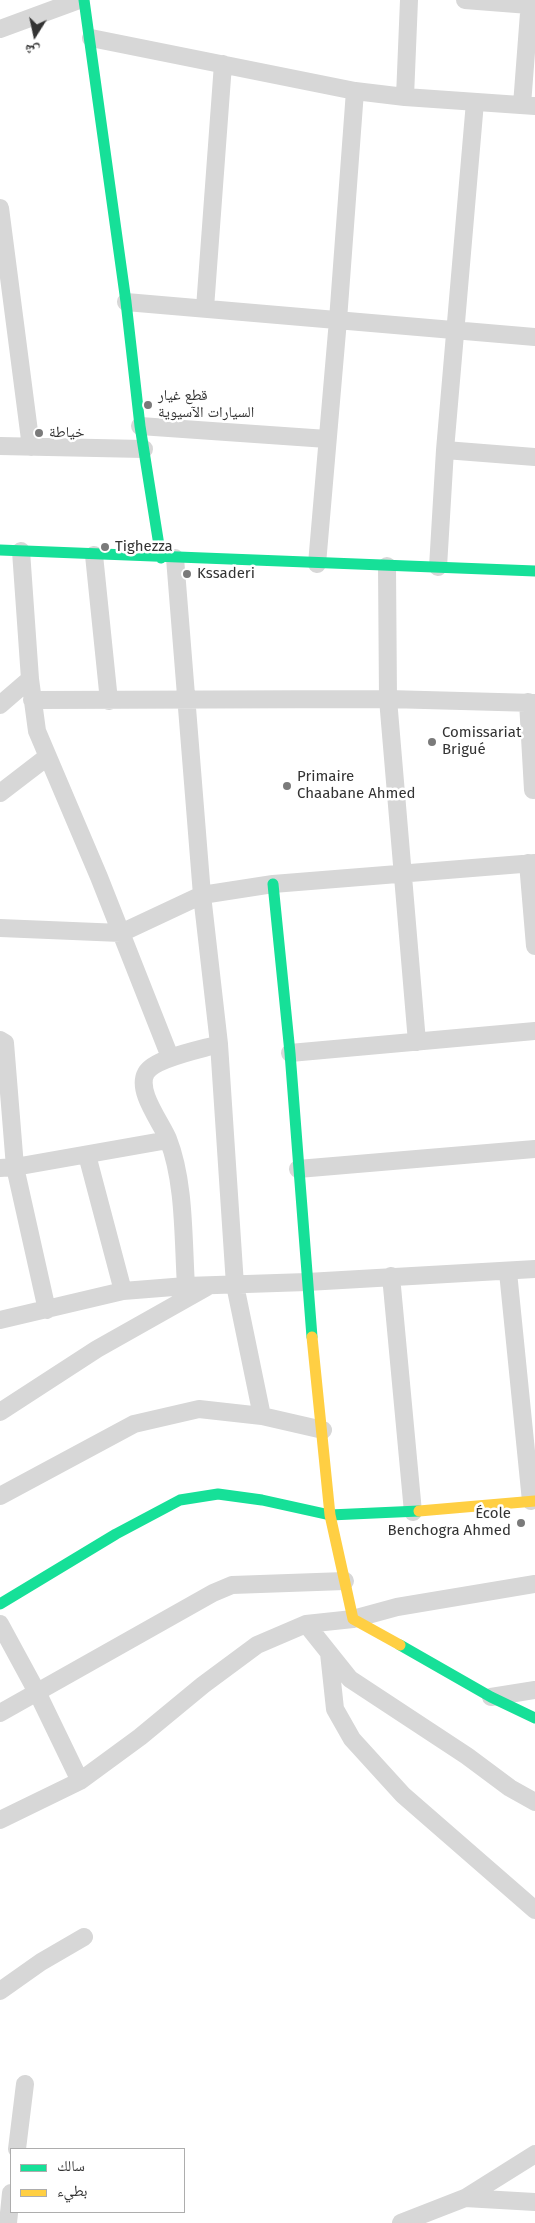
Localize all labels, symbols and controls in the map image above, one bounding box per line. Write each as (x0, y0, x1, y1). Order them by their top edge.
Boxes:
north arrow (10, 10, 60, 60)
text: ش (24, 41, 41, 60)
place label: قطع غيار السيارات الآسيوية (158, 387, 254, 422)
marker: قطع غيار السيارات الآسيوية (142, 399, 154, 411)
place label: خياطة (49, 424, 84, 442)
marker: خياطة (33, 427, 45, 439)
place label: Tighezza (115, 538, 173, 556)
marker: Tighezza (99, 541, 111, 553)
place label: Kssaderi (197, 565, 255, 583)
marker: Kssaderi (181, 568, 193, 580)
place label: Comissariat Brigué (442, 724, 521, 759)
marker: Comissariat Brigué (426, 736, 438, 748)
place label: Primaire Chaabane Ahmed (297, 768, 416, 803)
marker: Primaire Chaabane Ahmed (281, 780, 293, 792)
place label: École Benchogra Ahmed (388, 1505, 511, 1540)
marker: École Benchogra Ahmed (515, 1517, 527, 1529)
legend (10, 2148, 185, 2213)
text: سالك (57, 2157, 85, 2175)
text: بطيء (57, 2182, 87, 2200)

